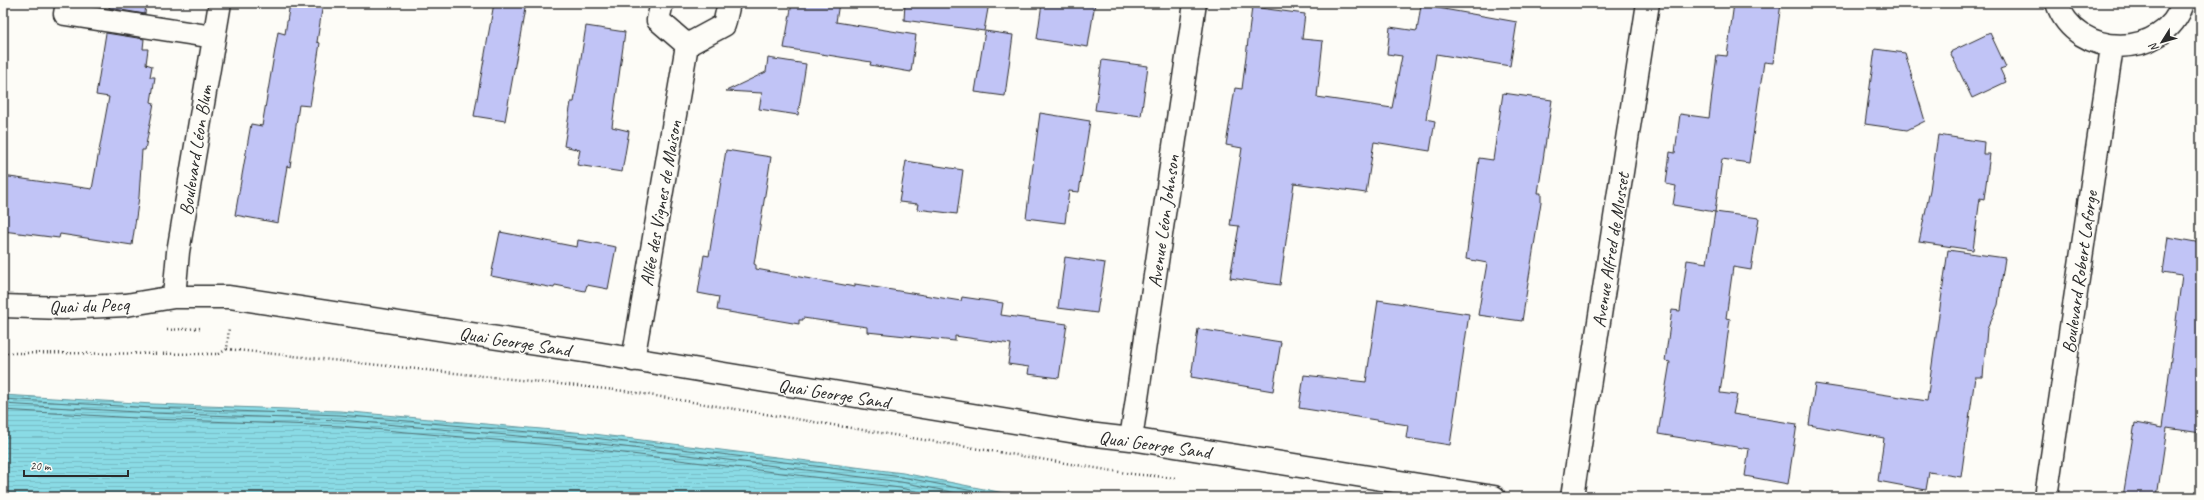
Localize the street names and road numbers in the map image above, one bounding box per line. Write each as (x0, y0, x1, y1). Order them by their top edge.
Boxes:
street label: Boulevard Léon Blum (174, 82, 218, 217)
street label: Allée des Vignes de Maison (635, 118, 687, 288)
street label: Avenue Léon Johnson (1143, 153, 1185, 289)
street label: Avenue Alfred de Musset (1587, 170, 1635, 329)
street label: Boulevard Robert Laforge (2057, 188, 2104, 355)
street label: Quai du Pecq (49, 293, 131, 319)
street label: Quai George Sand (457, 321, 576, 363)
street label: Quai George Sand (776, 373, 895, 415)
street label: Quai George Sand (1098, 425, 1216, 465)

